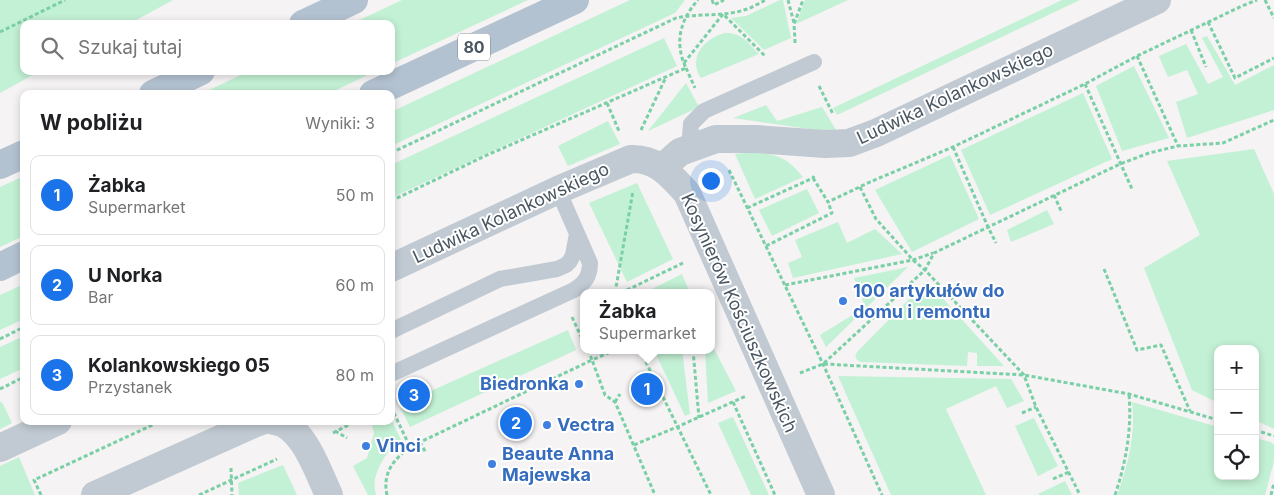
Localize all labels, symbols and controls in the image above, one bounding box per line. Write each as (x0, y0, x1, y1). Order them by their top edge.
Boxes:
search box (20, 20, 395, 75)
icon: search (38, 34, 66, 62)
road number: 80 (458, 34, 490, 61)
text: Szukaj tutaj (78, 36, 182, 59)
street label: Ludwika Kolankowskiego (853, 39, 1056, 148)
text: W pobliżu (40, 110, 143, 135)
text: Wyniki: 3 (305, 113, 375, 133)
street label: Ludwika Kolankowskiego (409, 158, 612, 267)
your location (698, 168, 724, 194)
text: Żabka (88, 174, 146, 197)
text: 1 (54, 185, 60, 205)
text: 50 m (336, 185, 374, 205)
street label: Kosynierów Kościuszkowskich (677, 190, 802, 436)
text: Supermarket (88, 197, 185, 217)
text: U Norka (88, 264, 163, 287)
text: 2 (52, 275, 62, 295)
text: 60 m (335, 275, 374, 295)
place label: 100 artykułów do domu i remontu (853, 280, 1005, 322)
text: Bar (88, 287, 113, 307)
popup (580, 289, 715, 354)
marker: 100 artykułów do domu i remontu (837, 295, 849, 307)
text: Żabka (599, 300, 656, 323)
text: Supermarket (599, 323, 696, 343)
map controls (1214, 345, 1259, 480)
button: + (1214, 345, 1259, 390)
text: Kolankowskiego 05 (88, 354, 270, 377)
text: 3 (52, 365, 62, 385)
text: 80 m (335, 365, 374, 385)
pin: 1 (631, 370, 663, 408)
place label: Biedronka (480, 373, 569, 394)
pin: 3 (398, 376, 430, 414)
text: Przystanek (88, 377, 172, 397)
marker: Biedronka (573, 378, 585, 390)
button: − (1214, 390, 1259, 435)
pin: 2 (500, 404, 532, 442)
place label: Vectra (557, 414, 615, 435)
marker: Vectra (541, 419, 553, 431)
place label: Vinci (376, 435, 421, 456)
button: locate (1214, 435, 1259, 480)
marker: Vinci (360, 440, 372, 452)
place label: Beaute Anna Majewska (502, 443, 614, 485)
marker: Beaute Anna Majewska (486, 458, 498, 470)

